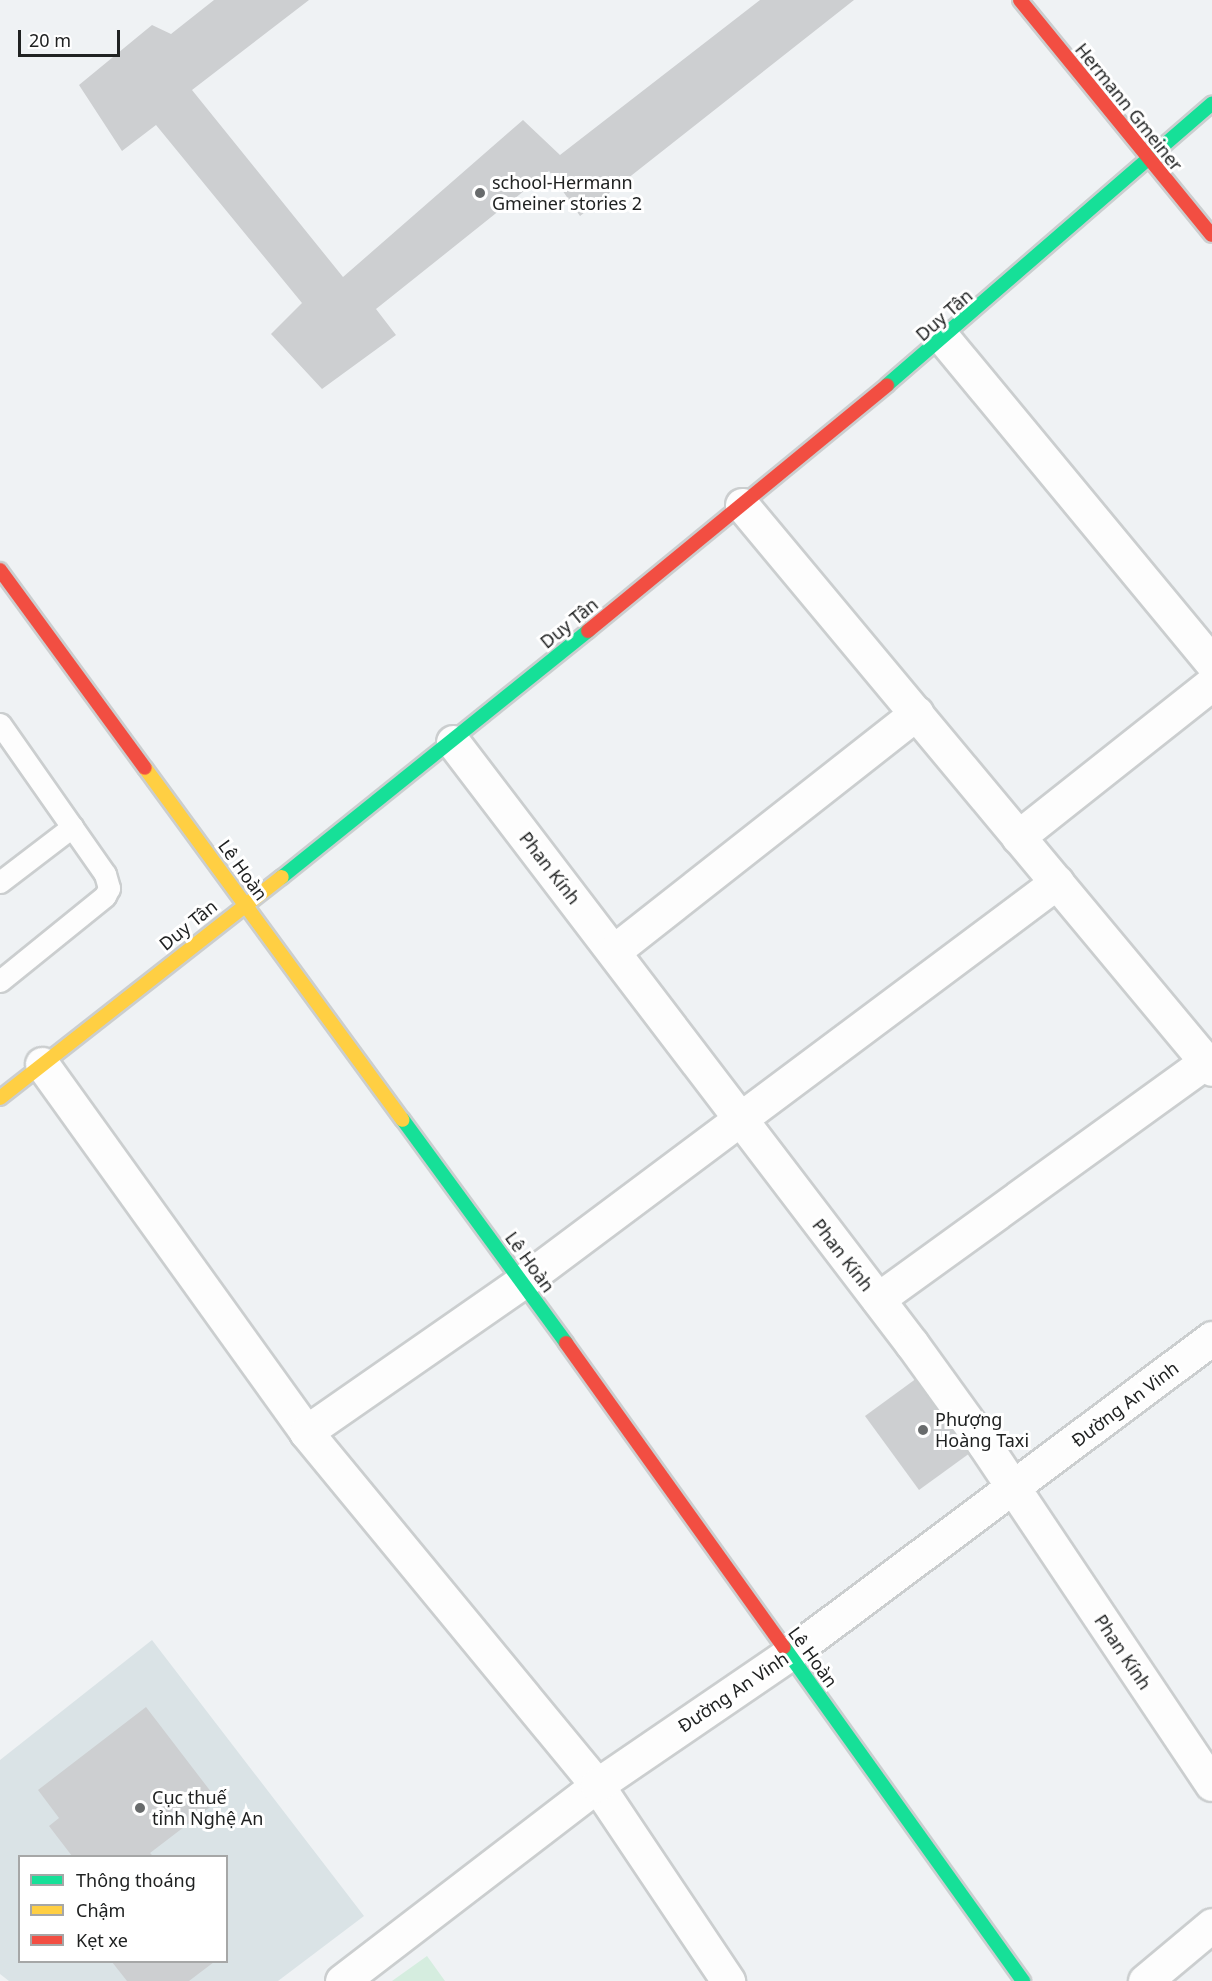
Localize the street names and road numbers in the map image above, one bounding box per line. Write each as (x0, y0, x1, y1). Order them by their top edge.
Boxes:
street label: Hermann Gmeiner (1071, 39, 1187, 175)
street label: Duy Tân (911, 285, 977, 345)
street label: Duy Tân (536, 593, 602, 653)
street label: Phan Kính (515, 827, 585, 909)
street label: Lê Hoàn (214, 835, 272, 905)
street label: Duy Tân (155, 895, 221, 955)
street label: Phan Kính (808, 1214, 878, 1296)
street label: Lê Hoàn (501, 1227, 559, 1297)
street label: Đường An Vinh (1067, 1357, 1183, 1451)
street label: Phan Kính (1090, 1610, 1156, 1694)
street label: Lê Hoàn (784, 1622, 842, 1692)
street label: Đường An Vinh (674, 1647, 792, 1737)

